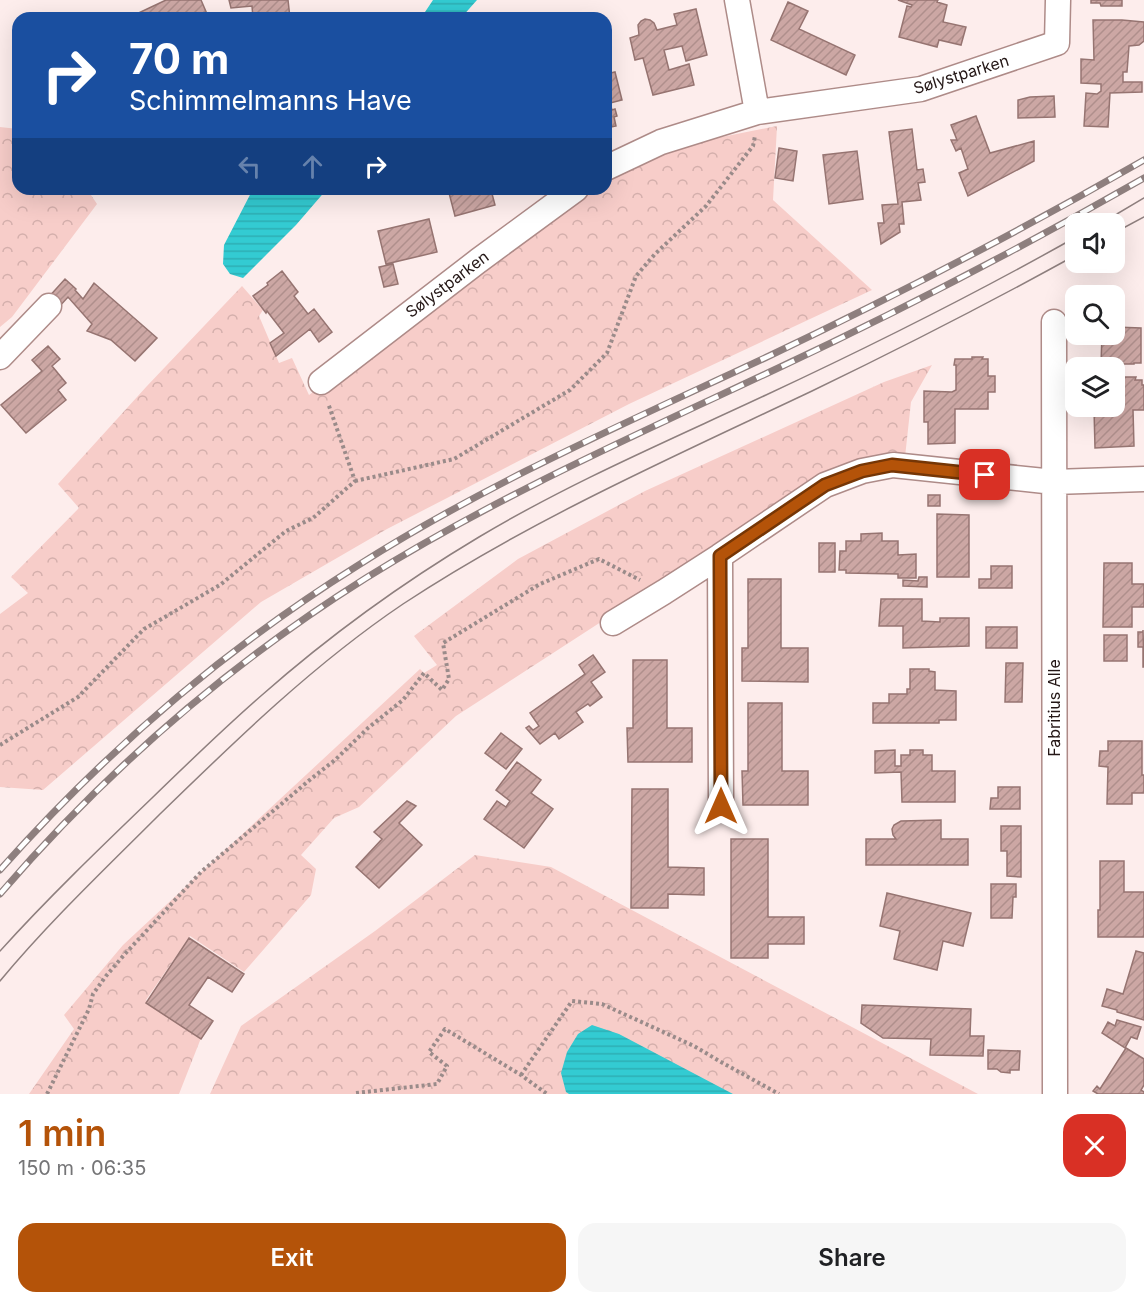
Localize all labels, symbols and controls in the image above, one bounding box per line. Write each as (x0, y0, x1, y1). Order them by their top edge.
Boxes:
text: 70 m (129, 33, 229, 84)
icon: right (30, 36, 108, 114)
street label: Sølystparken (911, 50, 1011, 98)
text: Schimmelmanns Have (129, 84, 412, 117)
icon: left (233, 150, 266, 183)
icon: ahead (296, 150, 329, 183)
icon: right (359, 150, 392, 183)
map controls (1065, 213, 1125, 417)
button: sound (1065, 213, 1125, 273)
street label: Sølystparken (401, 246, 493, 322)
button: search (1065, 285, 1125, 345)
button: layers (1065, 357, 1125, 417)
pin (959, 449, 1010, 500)
icon: arrive (968, 458, 1001, 491)
street label: Fabritius Alle (1044, 659, 1064, 757)
position arrow (689, 774, 753, 838)
text: 1 min (18, 1111, 106, 1155)
button: close (1063, 1114, 1126, 1177)
text: 150 m · 06:35 (18, 1156, 146, 1180)
button: Exit (18, 1223, 566, 1292)
button: Share (578, 1223, 1126, 1292)

